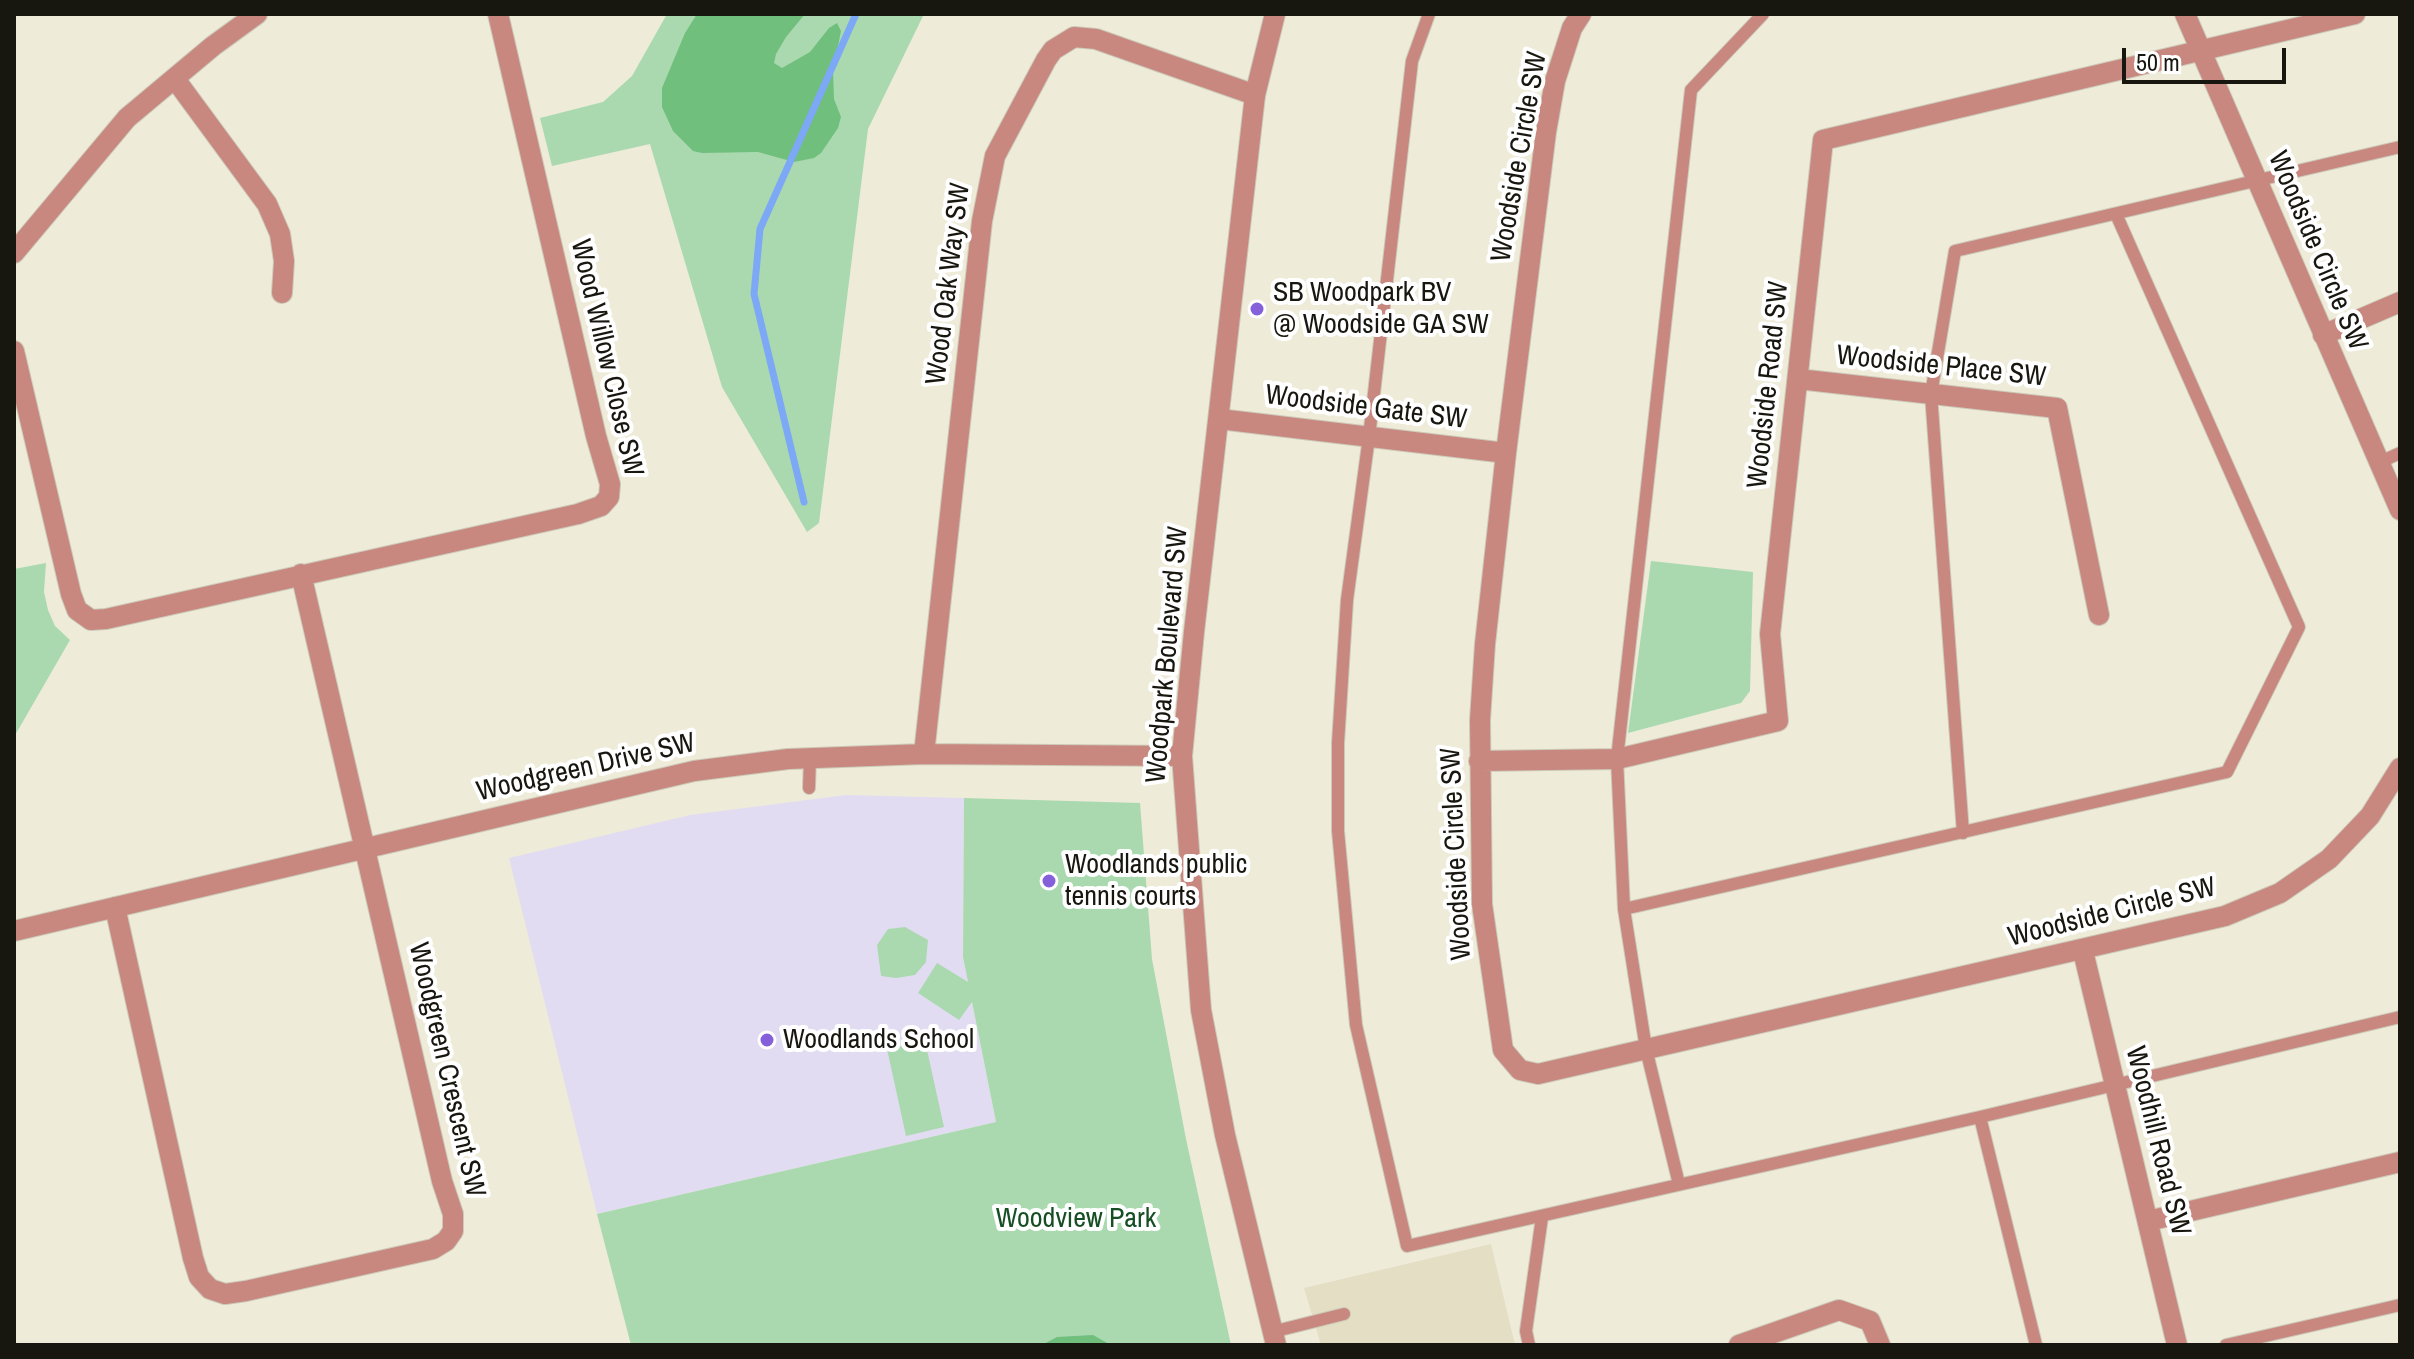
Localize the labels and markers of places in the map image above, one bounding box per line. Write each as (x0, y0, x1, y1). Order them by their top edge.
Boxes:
place label: SB Woodpark BV @ Woodside GA SW (1273, 276, 1489, 342)
marker: SB Woodpark BV @ Woodside GA SW (1248, 300, 1266, 318)
place label: Woodlands public tennis courts (1065, 848, 1247, 914)
marker: Woodlands public tennis courts (1040, 872, 1058, 890)
place label: Woodlands School (783, 1023, 974, 1057)
marker: Woodlands School (758, 1031, 776, 1049)

